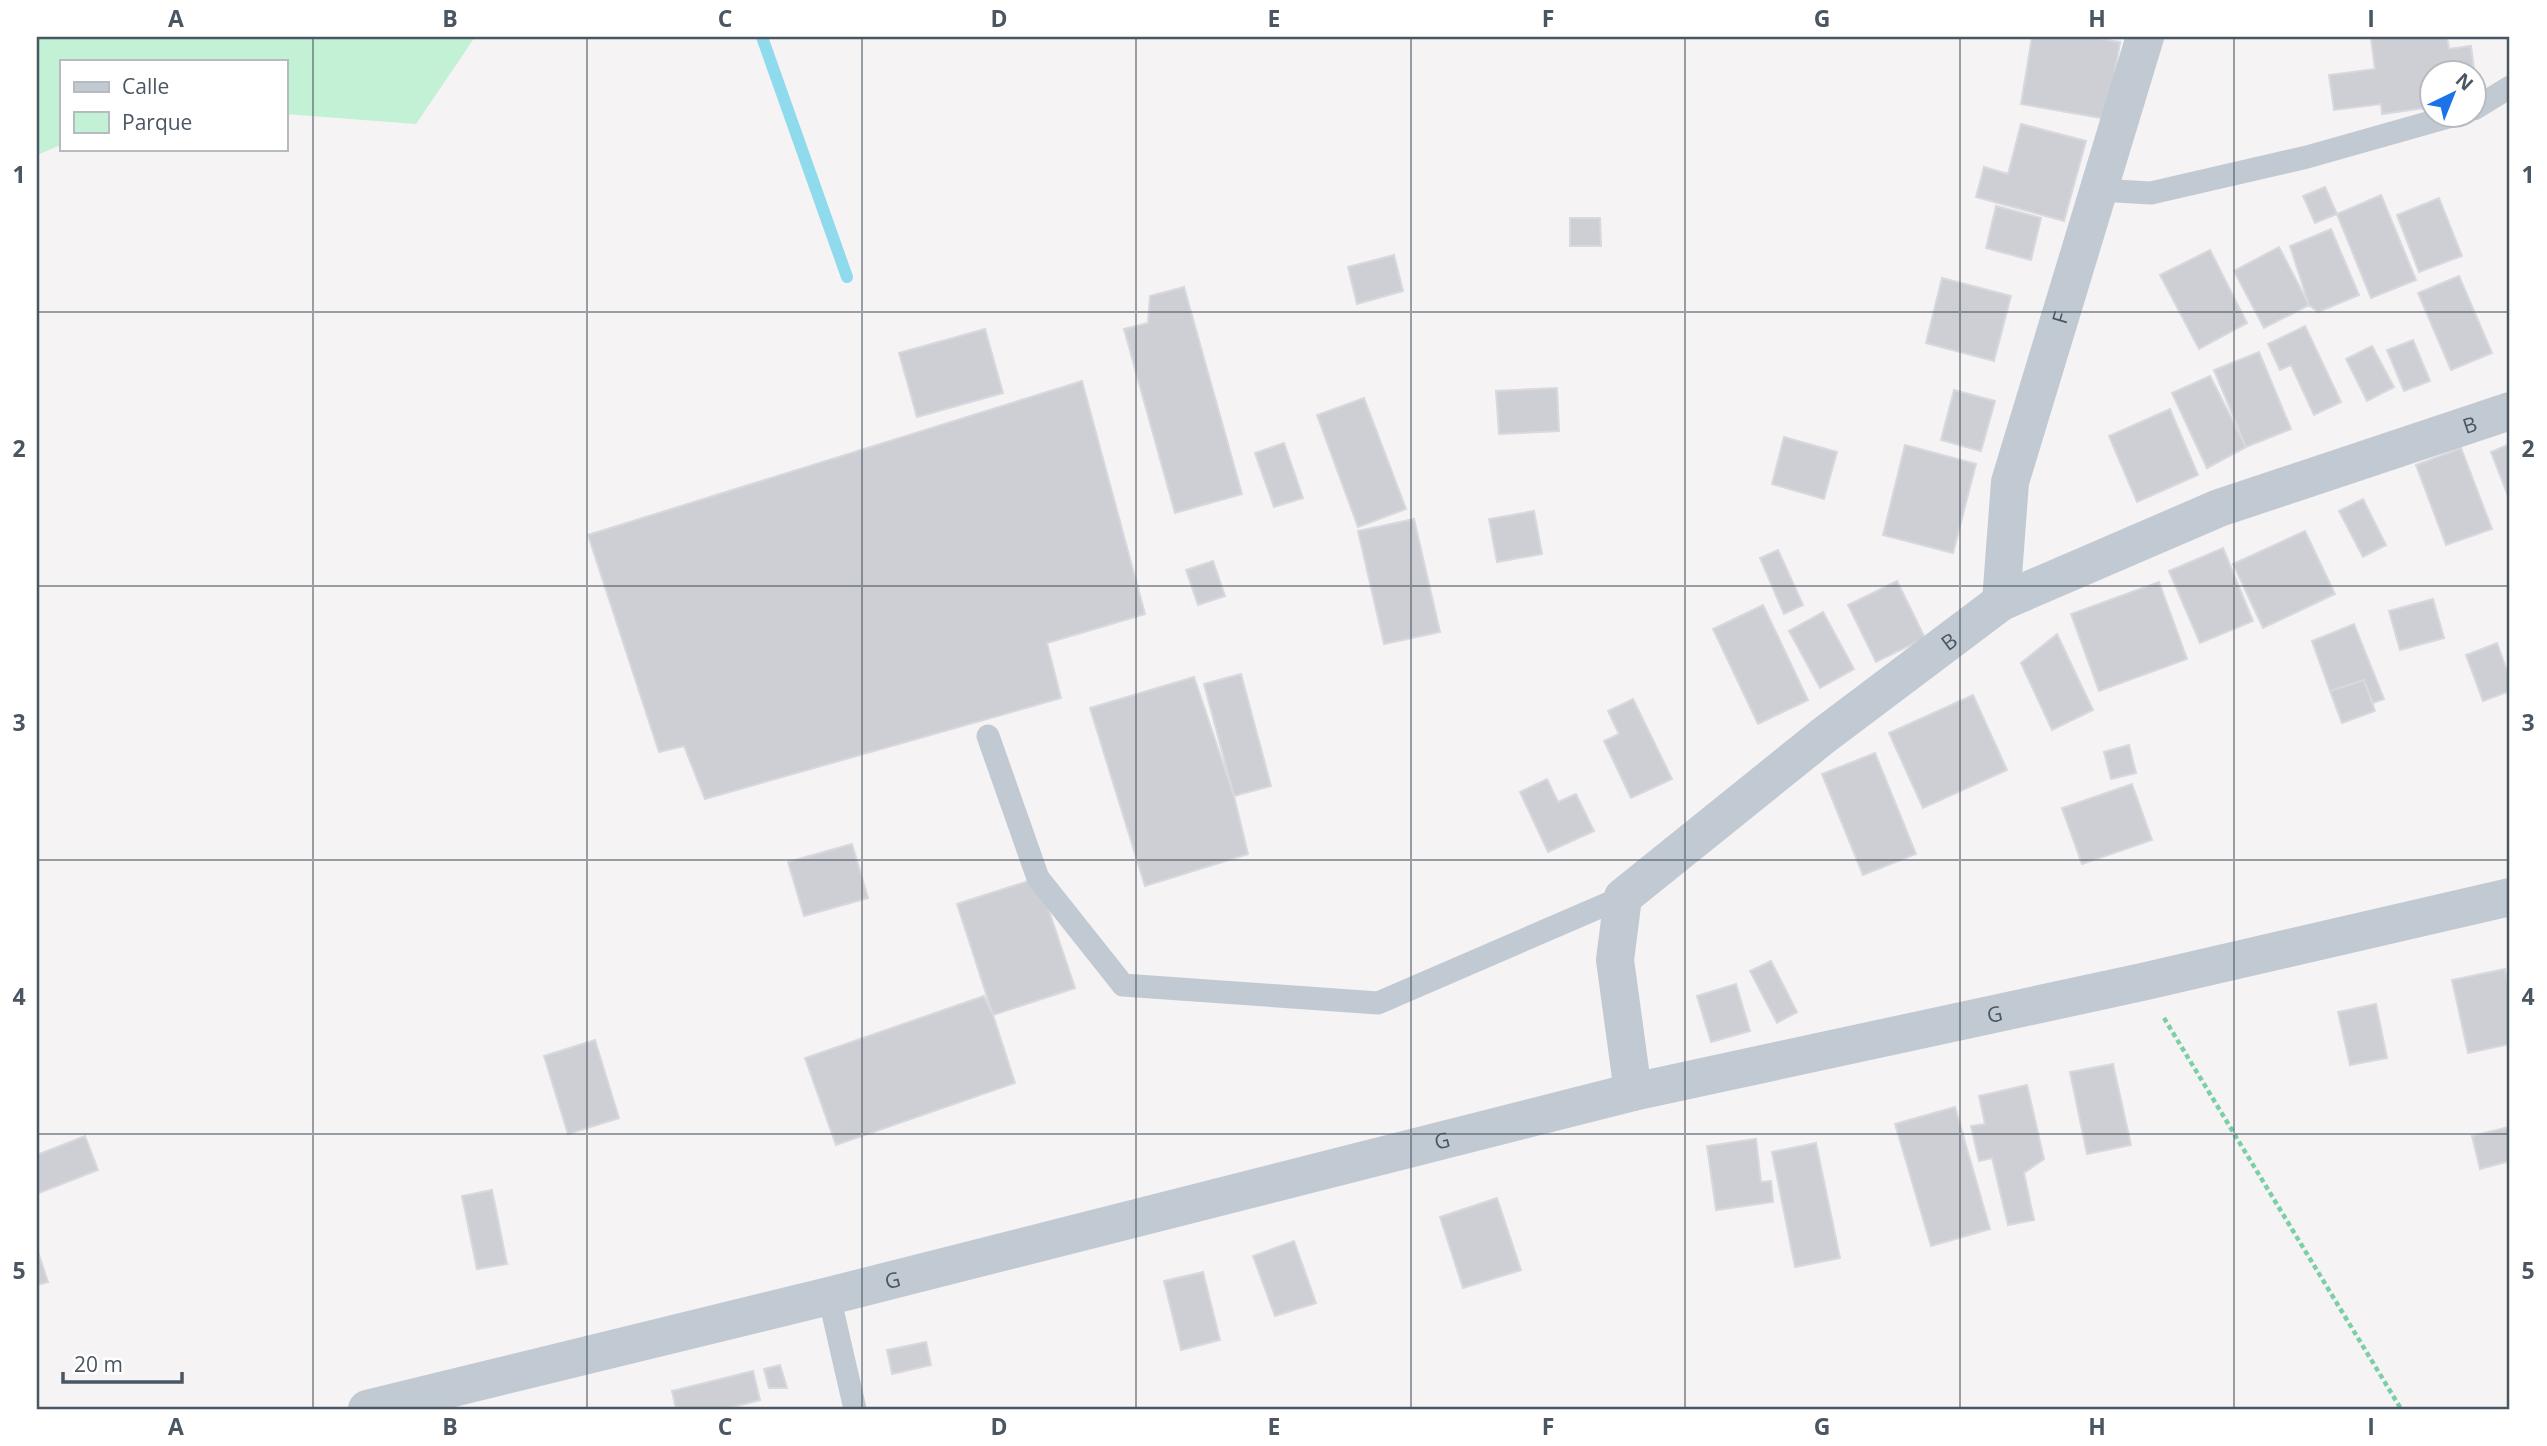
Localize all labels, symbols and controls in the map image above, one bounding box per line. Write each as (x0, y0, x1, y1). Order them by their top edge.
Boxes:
text: A (168, 2, 184, 34)
text: B (442, 2, 458, 34)
text: C (718, 2, 732, 34)
text: D (990, 2, 1008, 34)
text: E (1268, 2, 1280, 34)
text: F (1542, 2, 1554, 34)
text: G (1814, 2, 1830, 34)
text: H (2088, 2, 2106, 34)
text: I (2367, 2, 2375, 34)
legend (60, 60, 287, 150)
north arrow (2418, 60, 2488, 130)
text: N (2450, 67, 2479, 96)
text: Calle (122, 72, 169, 100)
text: Parque (122, 108, 192, 136)
text: 1 (12, 158, 26, 190)
text: 1 (2521, 158, 2535, 190)
street label: F (2045, 308, 2075, 327)
street label: B (2459, 409, 2481, 440)
text: 2 (12, 432, 26, 464)
text: 2 (2521, 432, 2535, 464)
street label: B (1935, 626, 1963, 657)
text: 3 (12, 706, 26, 738)
text: 3 (2521, 706, 2535, 738)
text: 4 (12, 980, 26, 1012)
text: 4 (2521, 980, 2535, 1012)
street label: G (1984, 999, 2005, 1029)
street label: G (1431, 1125, 1453, 1156)
text: 5 (12, 1254, 26, 1286)
text: 5 (2521, 1254, 2535, 1286)
street label: G (882, 1264, 903, 1295)
scale bar (63, 1341, 182, 1385)
text: 20 m (74, 1350, 123, 1378)
text: A (168, 1410, 184, 1442)
text: B (442, 1410, 458, 1442)
text: C (718, 1410, 732, 1442)
text: D (990, 1410, 1008, 1442)
text: E (1268, 1410, 1280, 1442)
text: F (1542, 1410, 1554, 1442)
text: G (1814, 1410, 1830, 1442)
text: H (2088, 1410, 2106, 1442)
text: I (2367, 1410, 2375, 1442)

